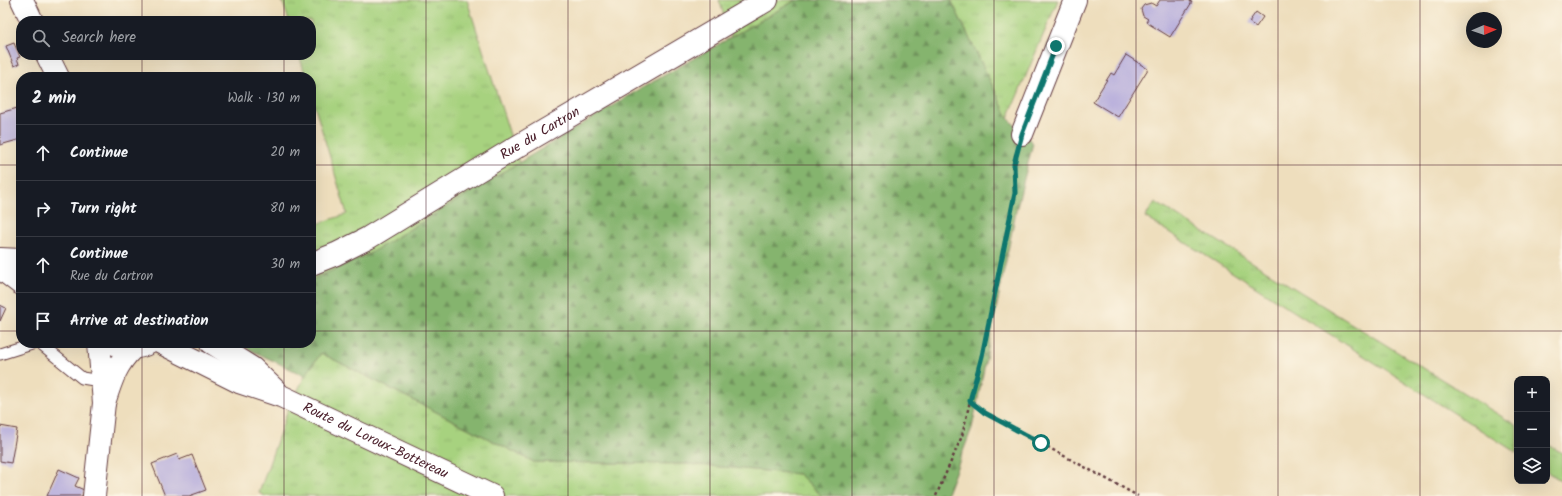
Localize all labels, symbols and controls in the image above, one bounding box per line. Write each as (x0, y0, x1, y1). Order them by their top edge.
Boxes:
north arrow (1466, 12, 1502, 48)
search box (16, 16, 316, 60)
text: Search here (62, 26, 136, 50)
icon: search (30, 27, 52, 49)
route end (1047, 37, 1065, 55)
text: 2 min (32, 85, 76, 112)
text: Walk · 130 m (227, 88, 300, 109)
street label: Rue du Cartron (496, 101, 584, 166)
text: Continue (70, 141, 128, 165)
icon: ahead (32, 142, 54, 164)
text: 20 m (270, 142, 300, 163)
text: Turn right (70, 197, 137, 221)
icon: right (32, 198, 54, 220)
text: 80 m (270, 198, 300, 219)
text: Continue (70, 242, 128, 266)
icon: ahead (32, 254, 54, 276)
text: 30 m (271, 254, 300, 275)
text: Rue du Cartron (70, 266, 153, 287)
text: Arrive at destination (70, 309, 209, 333)
icon: arrive (32, 310, 54, 332)
map controls (1514, 376, 1550, 484)
button: + (1514, 376, 1550, 412)
street label: Route du Loroux-Bottereau (299, 397, 452, 485)
button: − (1514, 412, 1550, 448)
route start (1032, 434, 1050, 452)
button: layers (1514, 448, 1550, 484)

